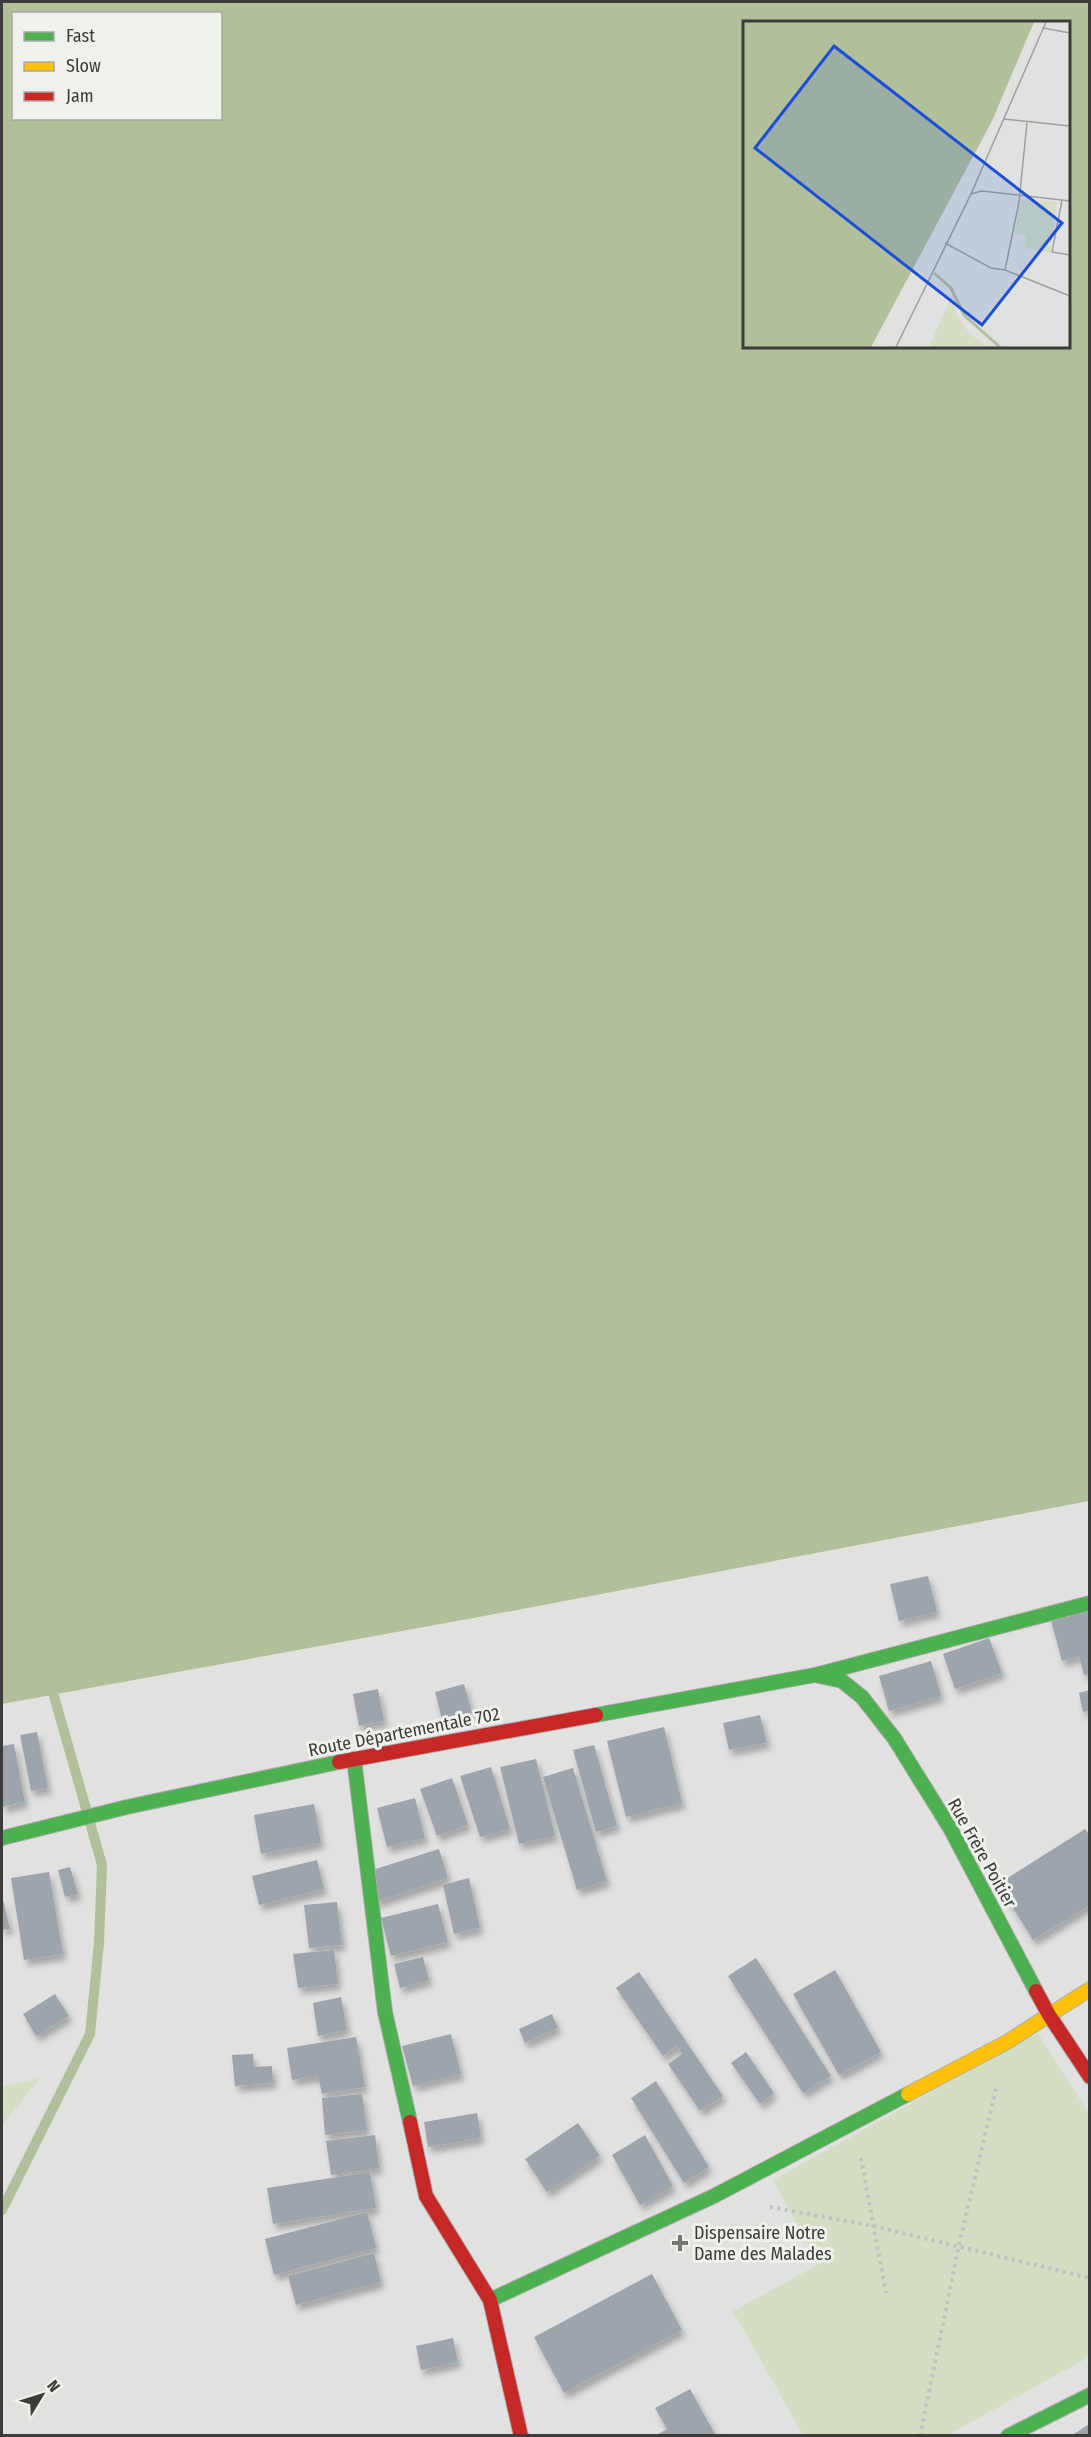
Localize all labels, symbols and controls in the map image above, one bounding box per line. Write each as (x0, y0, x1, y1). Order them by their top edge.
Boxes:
legend (12, 12, 222, 120)
inset map (743, 21, 1070, 348)
text: Fast (66, 25, 95, 47)
text: Slow (66, 55, 101, 77)
text: Jam (66, 85, 94, 107)
street label: Route Départementale 702 (307, 1703, 501, 1761)
street label: Rue Frère Poitier (943, 1794, 1021, 1912)
place label: Dispensaire Notre Dame des Malades (694, 2222, 832, 2265)
marker: Dispensaire Notre Dame des Malades (671, 2234, 689, 2252)
north arrow (12, 2365, 72, 2425)
text: N (43, 2376, 64, 2396)

